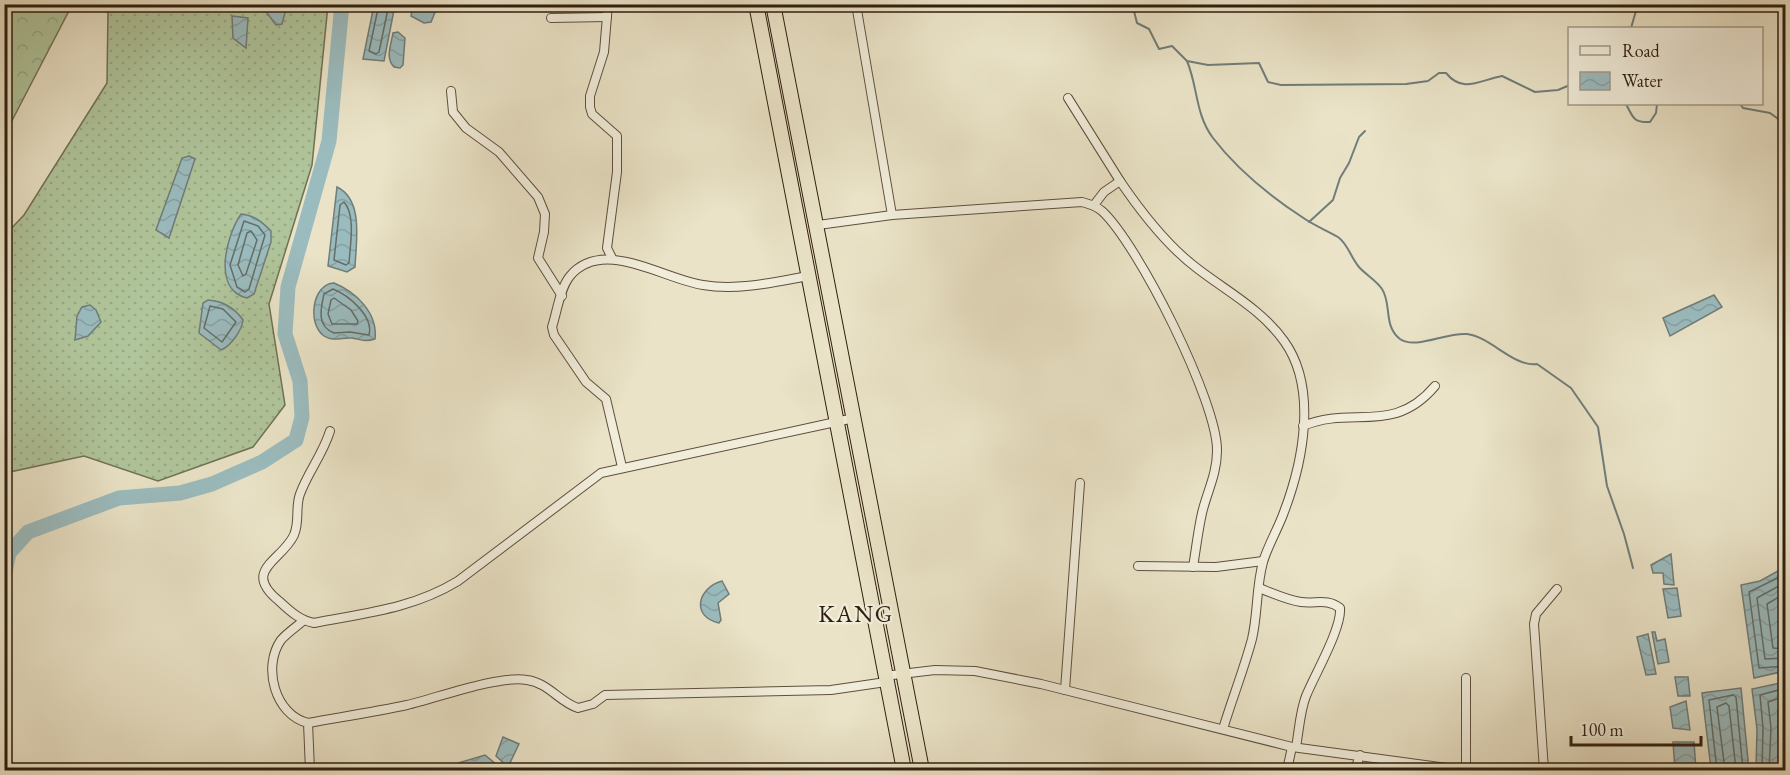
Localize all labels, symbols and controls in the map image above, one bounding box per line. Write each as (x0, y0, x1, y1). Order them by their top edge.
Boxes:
legend (1568, 27, 1763, 105)
text: Road (1622, 39, 1661, 62)
text: Water (1622, 69, 1663, 92)
district label: KANG (818, 598, 894, 629)
scale bar (1571, 709, 1702, 747)
text: 100 m (1580, 718, 1624, 741)

